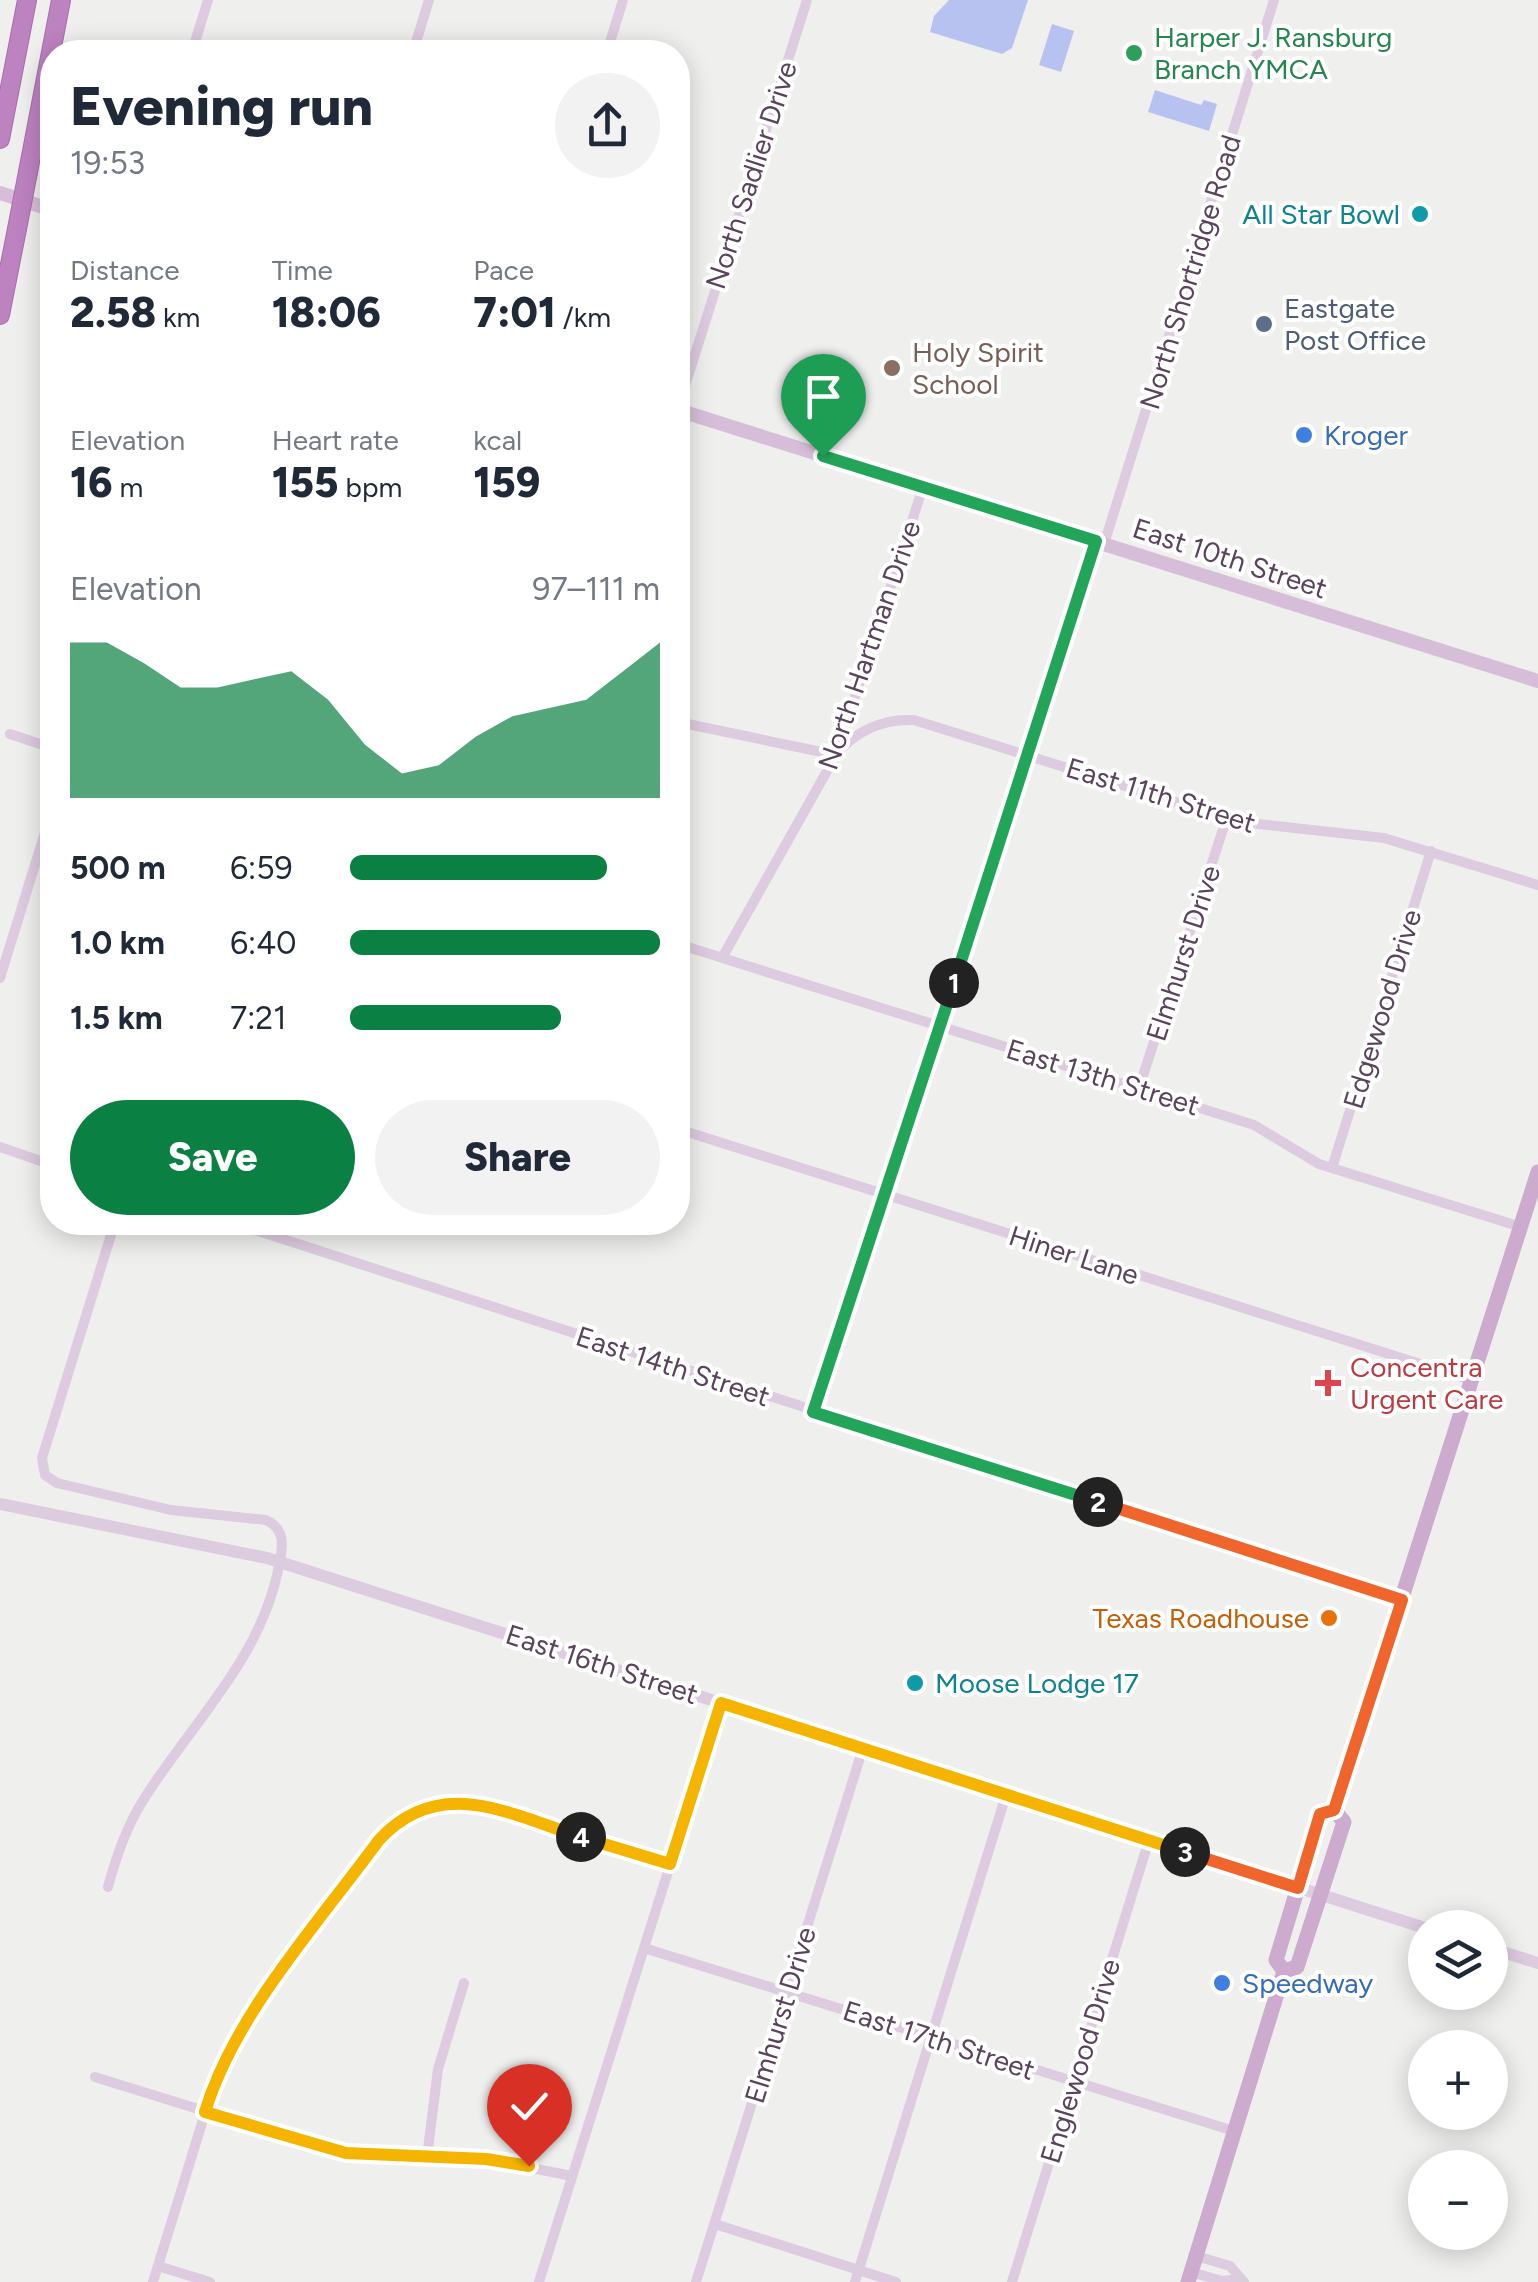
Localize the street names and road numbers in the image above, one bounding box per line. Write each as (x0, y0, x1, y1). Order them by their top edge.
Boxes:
street label: North Sadlier Drive (698, 57, 804, 293)
street label: North Shortridge Road (1132, 131, 1248, 413)
street label: East 10th Street (1128, 511, 1332, 605)
street label: North Hartman Drive (810, 516, 928, 774)
street label: East 11th Street (1062, 750, 1260, 840)
street label: Elmhurst Drive (1139, 861, 1227, 1045)
street label: Edgewood Drive (1336, 905, 1428, 1113)
street label: East 13th Street (1003, 1032, 1203, 1122)
street label: Hiner Lane (1005, 1218, 1143, 1292)
street label: East 14th Street (572, 1319, 774, 1413)
street label: East 16th Street (501, 1617, 703, 1711)
street label: Elmhurst Drive (737, 1923, 823, 2107)
street label: Englewood Drive (1033, 1955, 1127, 2167)
street label: East 17th Street (839, 1993, 1039, 2087)

